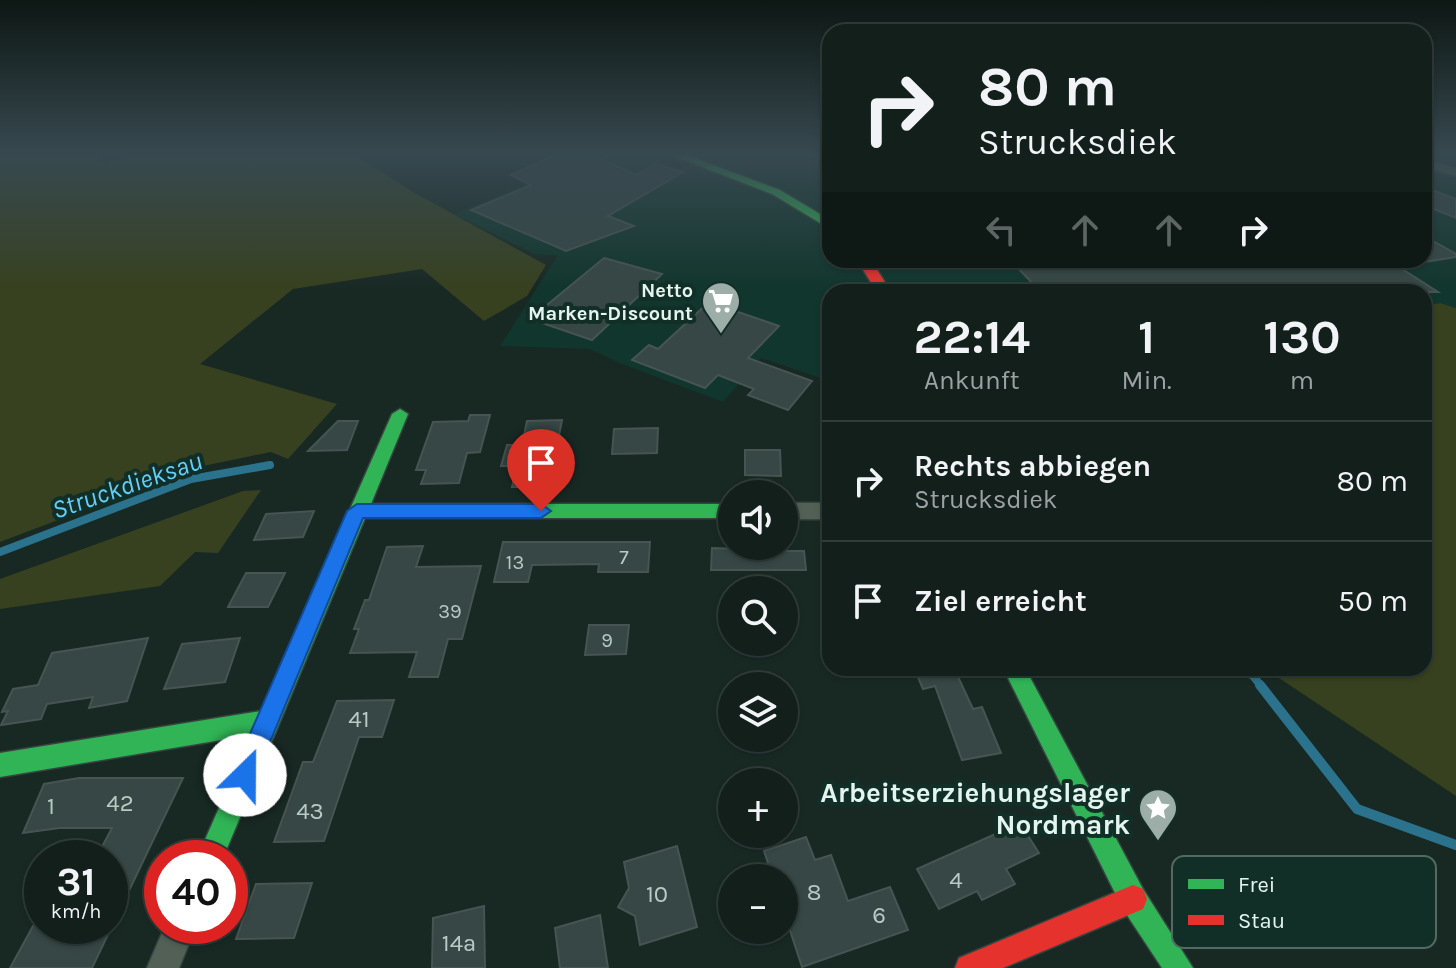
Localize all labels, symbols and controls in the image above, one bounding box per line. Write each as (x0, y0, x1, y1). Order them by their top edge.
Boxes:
text: 80 m (978, 54, 1117, 119)
icon: right (846, 56, 950, 160)
text: Strucksdiek (978, 121, 1177, 163)
icon: left (979, 208, 1023, 252)
icon: ahead (1063, 208, 1107, 252)
icon: ahead (1147, 208, 1191, 252)
icon: right (1231, 208, 1275, 252)
place label: Netto Marken-Discount (528, 279, 693, 325)
supermarket icon: Netto Marken-Discount (700, 280, 742, 335)
text: 22:14 (913, 309, 1030, 365)
text: 1 (1138, 309, 1155, 365)
text: 130 (1263, 309, 1341, 365)
text: Ankunft (924, 365, 1020, 396)
text: Min. (1122, 365, 1172, 396)
text: m (1290, 365, 1314, 396)
pin (507, 429, 575, 511)
icon: arrive (519, 441, 563, 485)
water label: Struckdieksau (48, 445, 206, 526)
text: Rechts abbiegen (914, 448, 1151, 484)
icon: right (846, 459, 890, 503)
text: 80 m (1337, 463, 1408, 499)
map controls (718, 480, 798, 944)
button: sound (718, 480, 798, 560)
text: Strucksdiek (914, 484, 1058, 515)
house number: 7 (619, 546, 629, 569)
house number: 13 (506, 551, 524, 574)
button: search (718, 576, 798, 656)
icon: arrive (846, 579, 890, 623)
text: Ziel erreicht (914, 583, 1087, 619)
text: 50 m (1338, 583, 1408, 619)
house number: 39 (438, 600, 462, 623)
house number: 9 (601, 629, 613, 652)
button: layers (718, 672, 798, 752)
house number: 41 (348, 705, 370, 733)
position arrow (203, 733, 287, 817)
button: + (718, 768, 798, 848)
place label: Arbeitserziehungslager Nordmark (820, 776, 1130, 841)
place icon: Arbeitserziehungslager Nordmark (1137, 787, 1179, 842)
house number: 42 (106, 789, 134, 817)
house number: 1 (47, 792, 55, 820)
house number: 43 (296, 797, 324, 825)
speed limit sign: 40 (144, 840, 248, 944)
legend (1172, 856, 1436, 948)
text: 31 (56, 858, 96, 905)
button: − (718, 864, 798, 944)
house number: 4 (949, 866, 963, 894)
text: Frei (1238, 872, 1275, 898)
house number: 8 (807, 878, 821, 906)
house number: 10 (646, 880, 668, 908)
text: km/h (51, 900, 101, 923)
house number: 6 (872, 901, 886, 929)
text: Stau (1238, 908, 1285, 934)
house number: 14a (442, 929, 476, 957)

